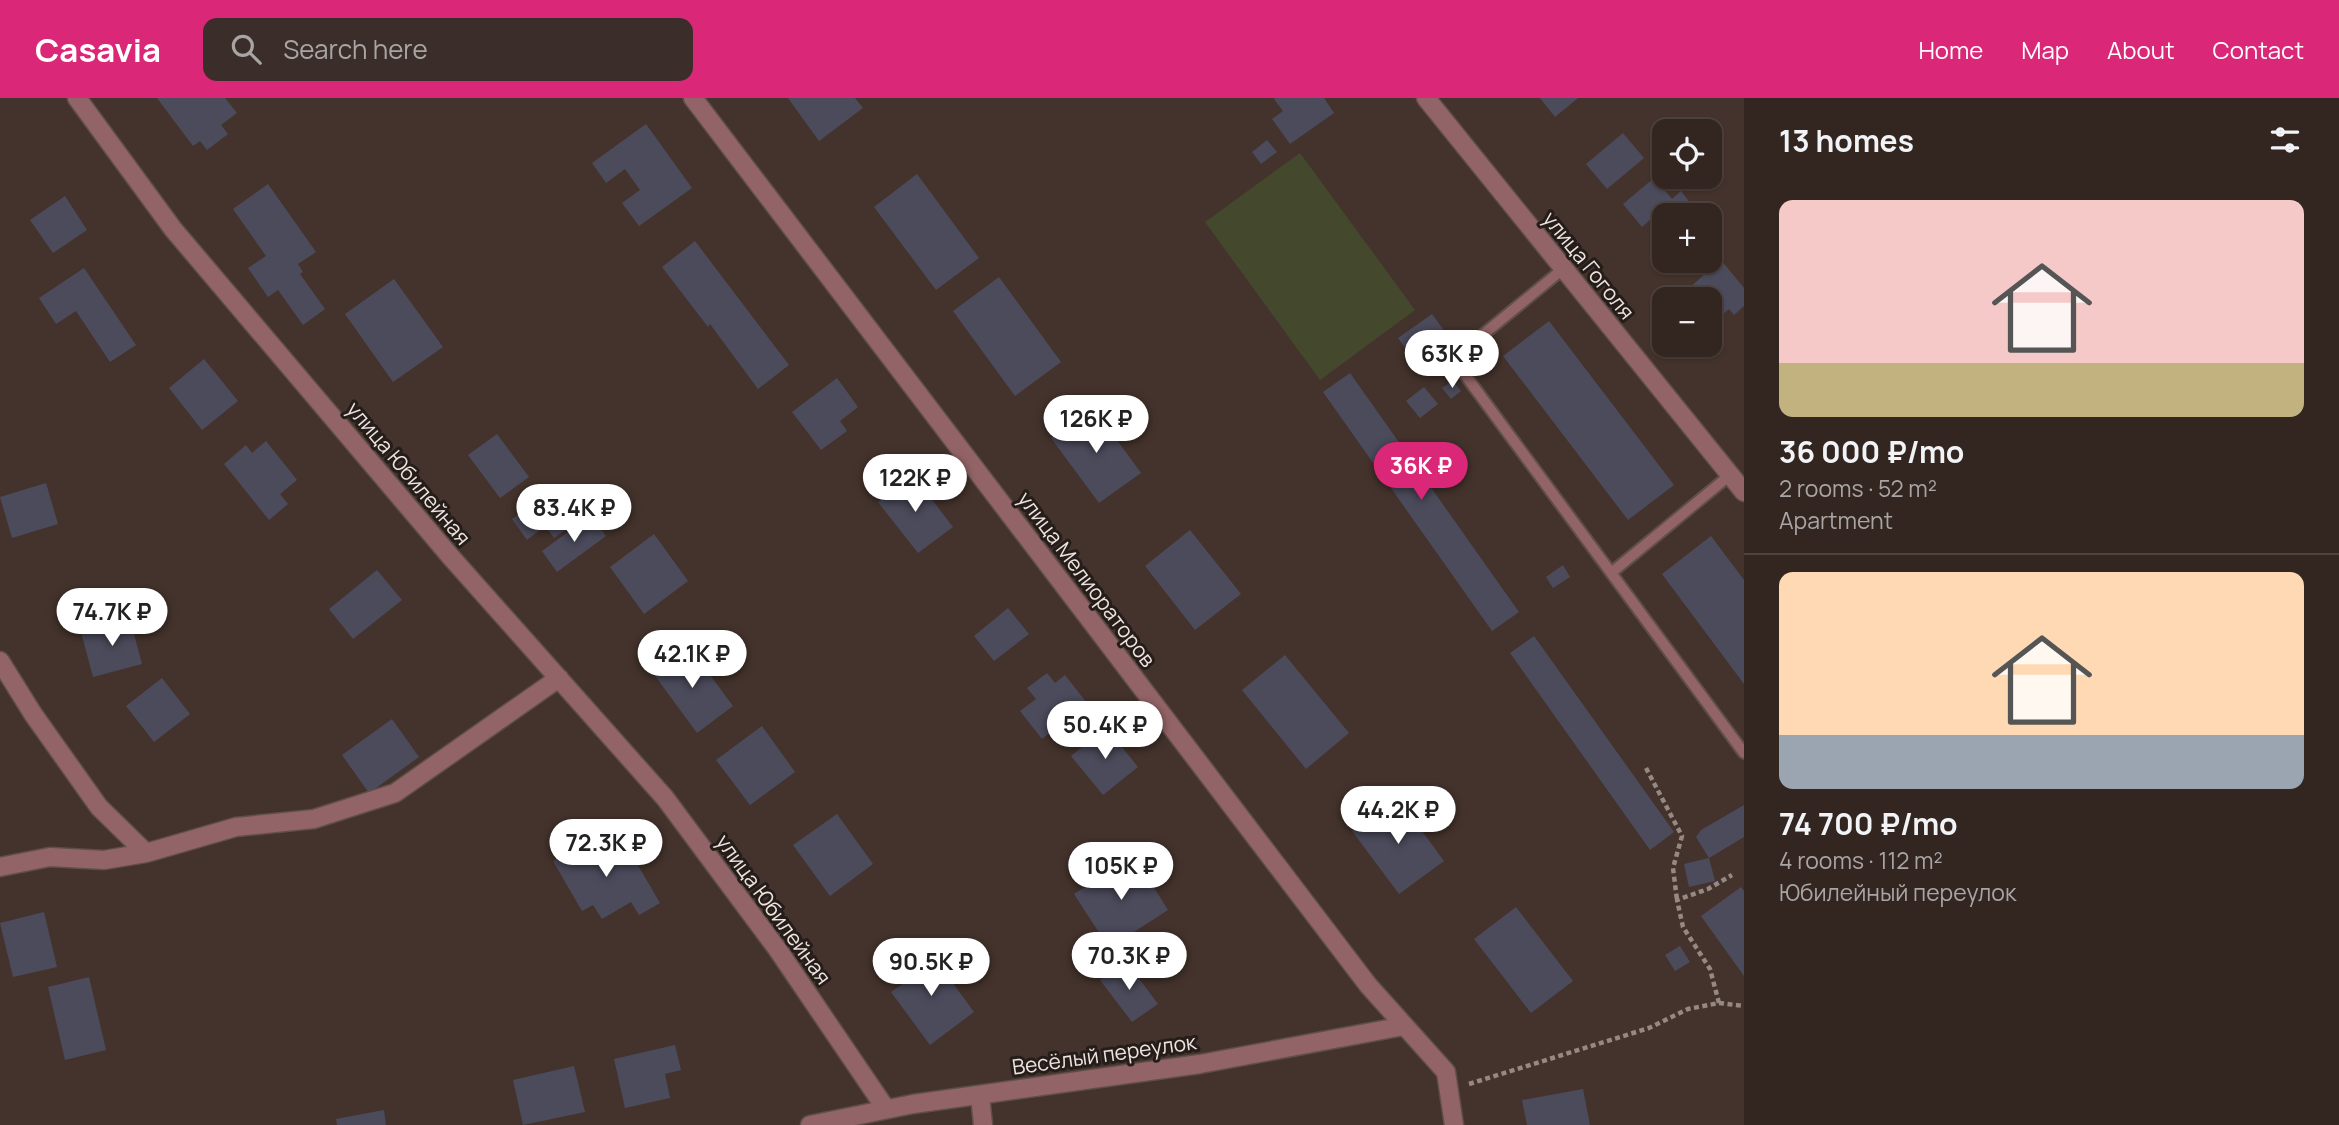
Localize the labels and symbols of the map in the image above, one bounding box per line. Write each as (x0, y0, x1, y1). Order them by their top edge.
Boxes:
street label: улица Гоголя (1537, 205, 1641, 325)
pin: 63K ₽ (1403, 330, 1501, 390)
street label: улица Юбилейная (341, 395, 477, 551)
pin: 126K ₽ (1039, 396, 1153, 455)
pin: 36K ₽ (1372, 442, 1470, 502)
pin: 122K ₽ (858, 454, 972, 514)
pin: 83.4K ₽ (509, 484, 639, 544)
street label: улица Мелиораторов (1012, 486, 1162, 672)
pin: 74.7K ₽ (47, 588, 177, 648)
pin: 42.1K ₽ (627, 630, 757, 690)
pin: 50.4K ₽ (1040, 702, 1170, 761)
pin: 44.2K ₽ (1333, 786, 1463, 846)
pin: 72.3K ₽ (541, 820, 671, 879)
street label: улица Юбилейная (710, 828, 838, 990)
pin: 105K ₽ (1064, 842, 1178, 902)
pin: 70.3K ₽ (1064, 932, 1194, 992)
pin: 90.5K ₽ (866, 939, 996, 998)
street label: Весёлый переулок (1010, 1027, 1198, 1081)

